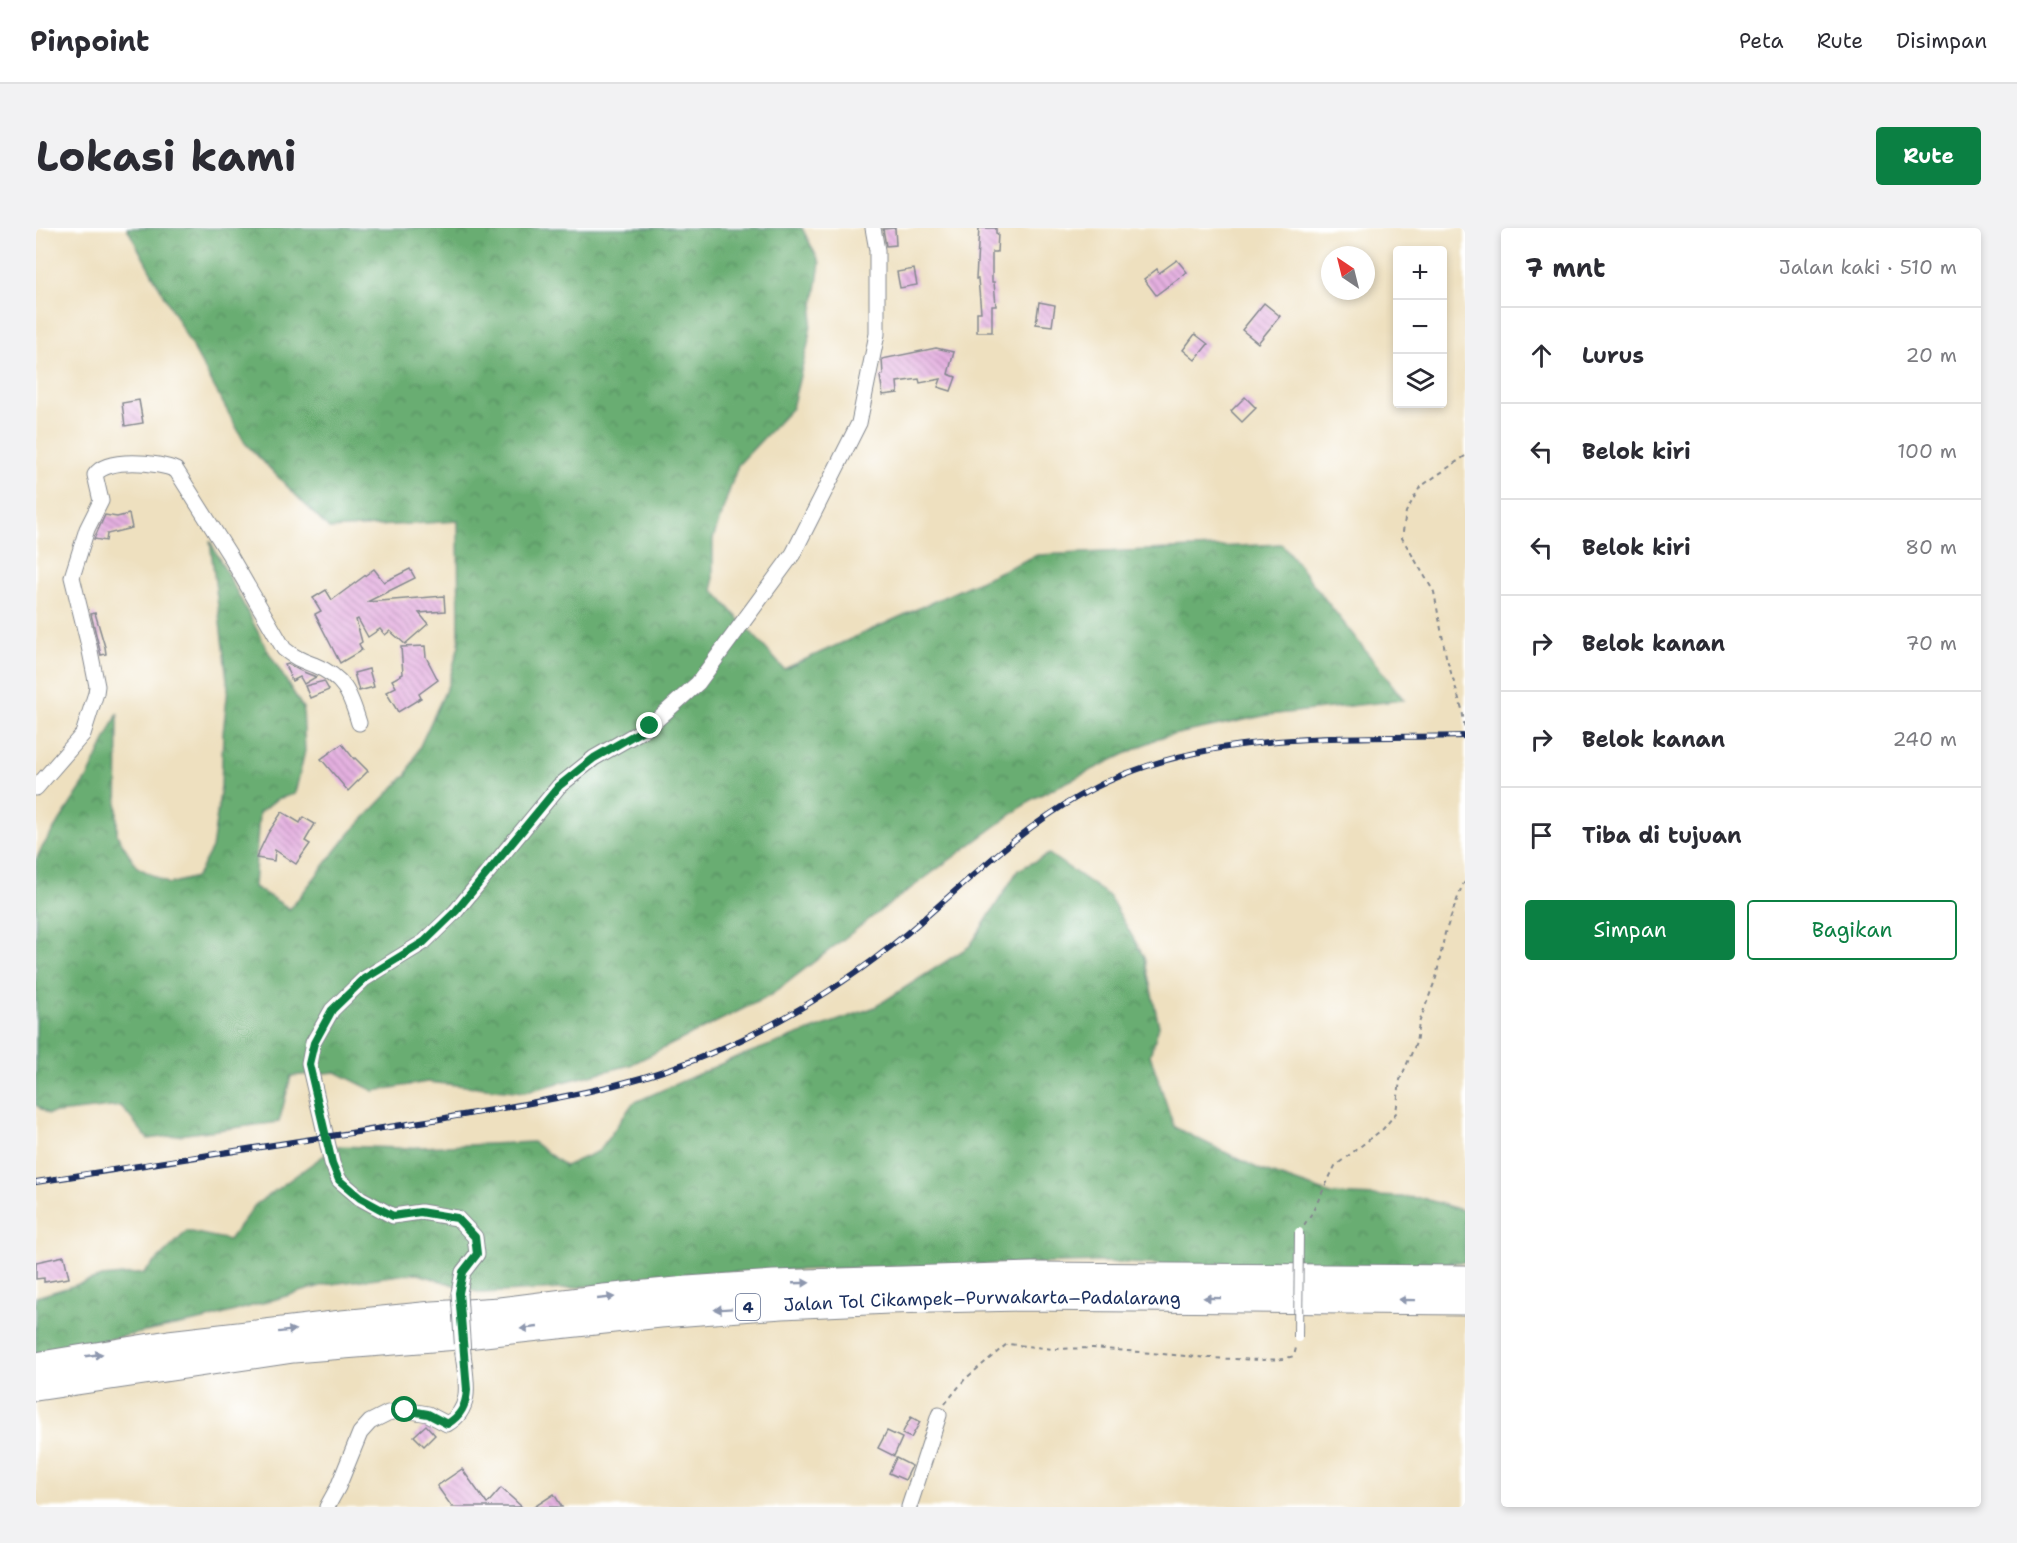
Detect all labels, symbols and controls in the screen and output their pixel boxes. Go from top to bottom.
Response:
text: Pinpoint [30,22,149,60]
text: Peta [1739,27,1784,55]
text: Rute [1817,27,1863,55]
text: Disimpan [1896,27,1987,55]
button: Rute [1876,127,1981,185]
text: Lokasi kami [36,128,297,184]
north arrow [1321,246,1375,300]
map controls [1393,246,1447,408]
button: + [1393,246,1447,300]
text: 7 mnt [1525,250,1605,285]
text: Jalan kaki · 510 m [1779,254,1957,280]
button: − [1393,300,1447,354]
icon: ahead [1525,339,1558,372]
text: Lurus [1582,341,1644,370]
text: 20 m [1906,342,1957,368]
button: layers [1393,354,1447,408]
icon: left [1525,435,1558,468]
text: Belok kiri [1582,437,1691,466]
text: 100 m [1897,438,1957,464]
icon: left [1525,531,1558,564]
text: Belok kiri [1582,533,1691,562]
text: 80 m [1905,534,1957,560]
icon: right [1525,627,1558,660]
text: Belok kanan [1582,629,1725,658]
text: 70 m [1905,630,1957,656]
route end [636,712,662,738]
icon: right [1525,723,1558,756]
text: Belok kanan [1582,725,1725,754]
text: 240 m [1892,726,1957,752]
icon: arrive [1525,819,1558,852]
text: Tiba di tujuan [1582,821,1742,850]
button: Simpan [1525,900,1735,960]
button: Bagikan [1747,900,1957,960]
one-way arrow [791,1279,810,1288]
street label: Jalan Tol Cikampek–Purwakarta–Padalarang [783,1285,1181,1317]
one-way arrow [597,1293,616,1302]
one-way arrow [1202,1293,1221,1303]
road number: 4 [736,1294,760,1320]
one-way arrow [1397,1295,1416,1305]
one-way arrow [713,1305,732,1314]
one-way arrow [519,1323,538,1333]
one-way arrow [278,1326,297,1335]
one-way arrow [84,1351,103,1360]
route start [391,1396,417,1422]

